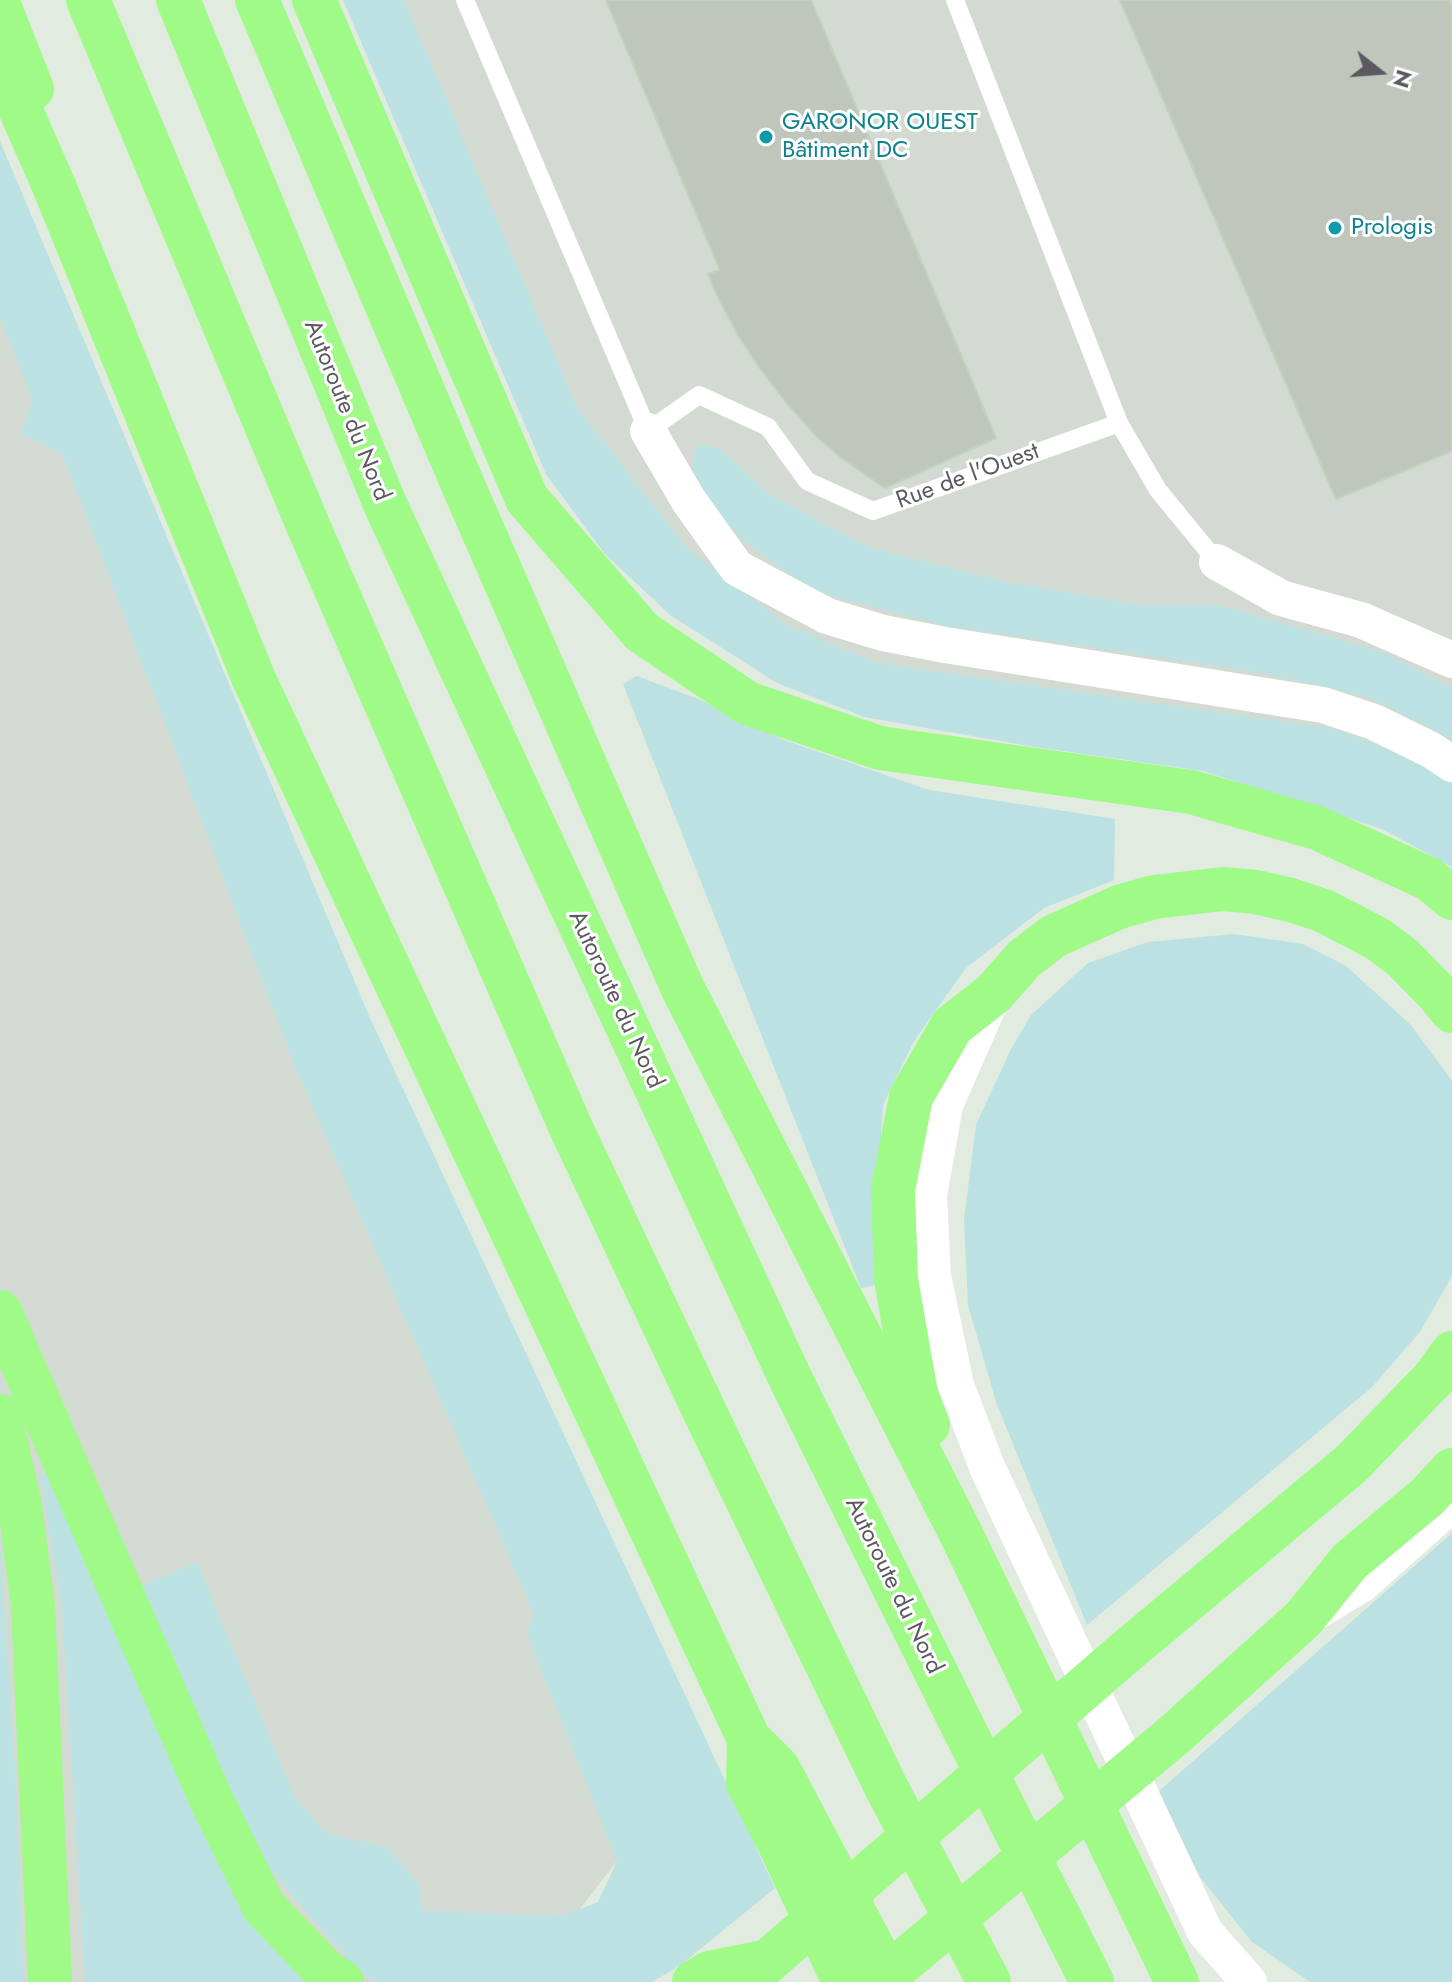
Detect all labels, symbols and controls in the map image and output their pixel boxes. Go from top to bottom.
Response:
north arrow [1340,32,1420,112]
text: N [1385,66,1421,92]
place label: GARONOR OUEST Bâtiment DC [782,109,978,165]
marker: GARONOR OUEST Bâtiment DC [757,128,775,146]
place label: Prologis [1351,214,1433,242]
marker: Prologis [1326,219,1344,237]
street label: Autoroute du Nord [297,316,395,506]
street label: Rue de l'Ouest [893,438,1043,516]
street label: Autoroute du Nord [561,907,669,1093]
street label: Autoroute du Nord [838,1493,948,1679]

